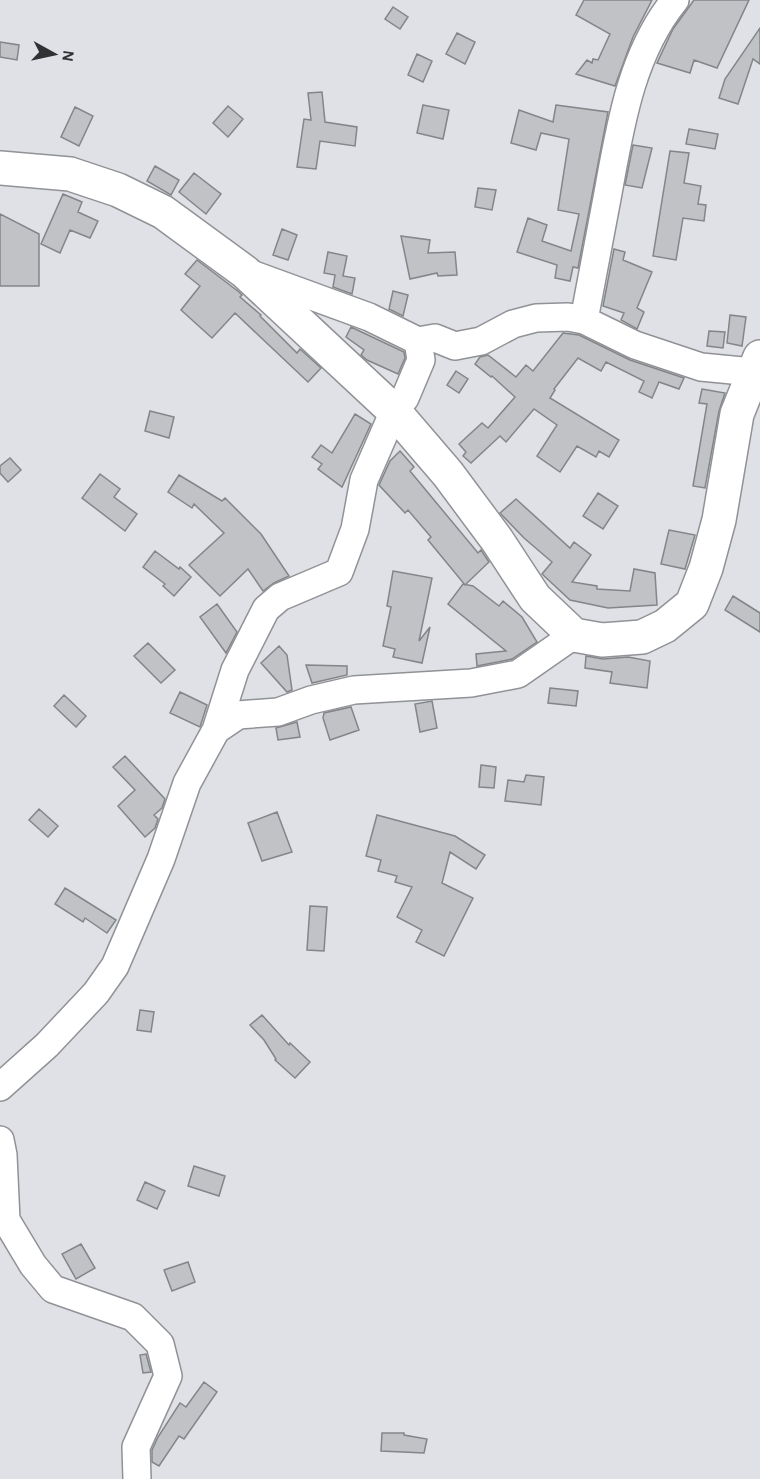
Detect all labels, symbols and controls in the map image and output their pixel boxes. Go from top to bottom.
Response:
north arrow [24,24,84,84]
text: N [59,49,77,63]

